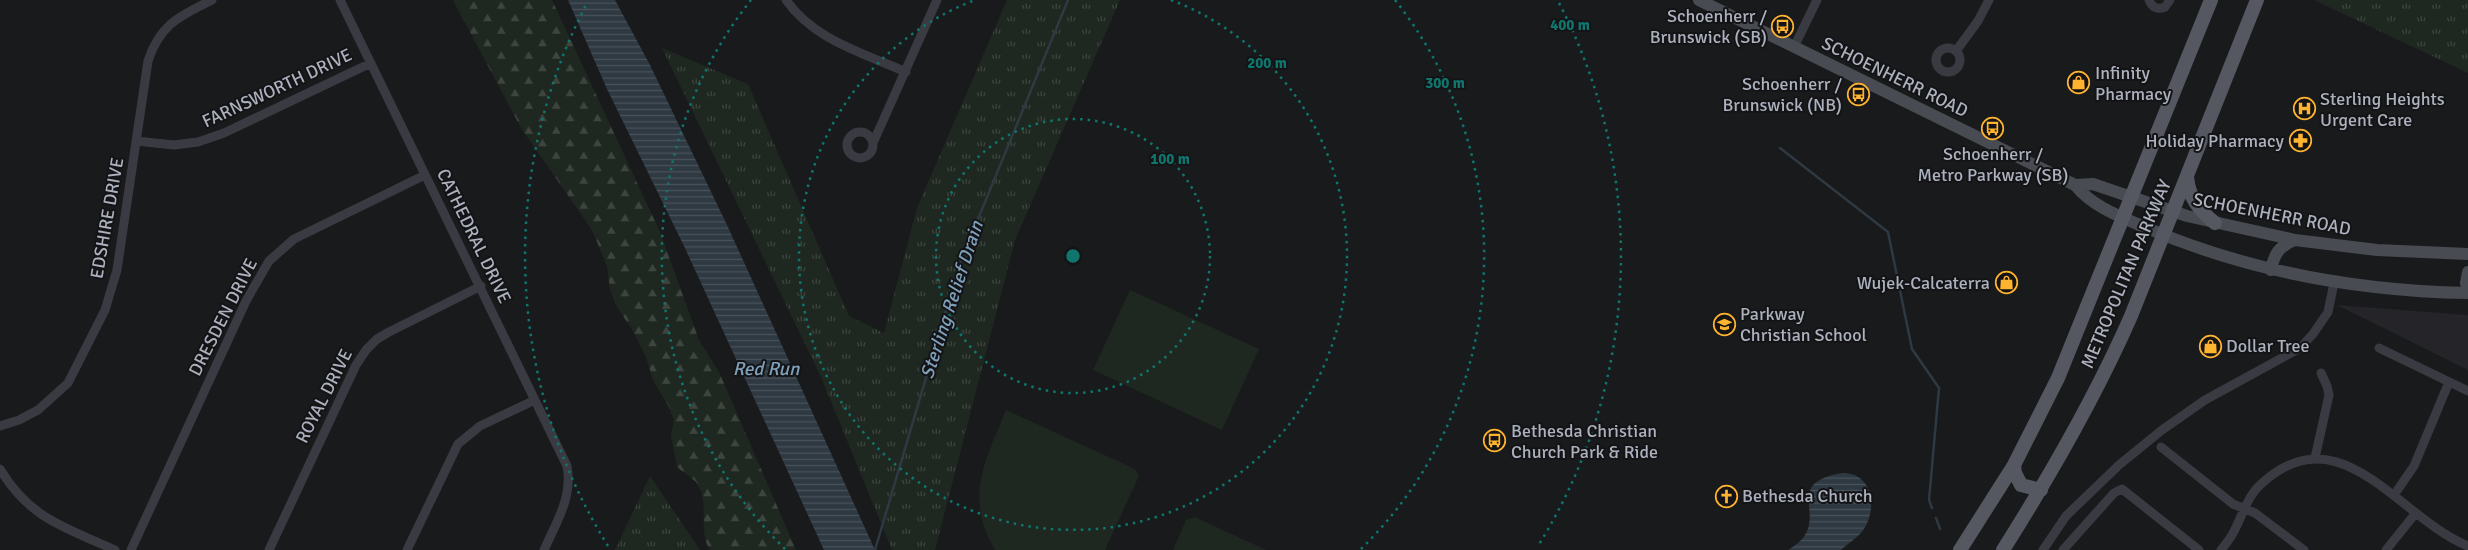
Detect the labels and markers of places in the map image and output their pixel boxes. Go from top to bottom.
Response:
place label: Schoenherr / Brunswick (SB) [1650,5,1767,48]
bus stop icon: Schoenherr / Brunswick (SB) [1771,14,1795,38]
place label: Infinity Pharmacy [2095,62,2172,105]
shop icon: Infinity Pharmacy [2067,71,2091,95]
place label: Schoenherr / Brunswick (NB) [1723,73,1842,116]
bus stop icon: Schoenherr / Brunswick (NB) [1846,82,1870,106]
place label: Sterling Heights Urgent Care [2320,88,2445,131]
hospital icon: Sterling Heights Urgent Care [2292,97,2316,121]
bus stop icon: Schoenherr / Metro Parkway (SB) [1981,117,2005,141]
pharmacy icon: Holiday Pharmacy [2288,129,2312,153]
place label: Holiday Pharmacy [2146,130,2285,152]
place label: Schoenherr / Metro Parkway (SB) [1918,143,2068,186]
centre of rings [1064,247,1082,265]
shop icon: Wujek-Calcaterra [1994,271,2018,295]
place label: Wujek-Calcaterra [1857,272,1990,294]
place label: Parkway Christian School [1740,303,1867,346]
school or university icon: Parkway Christian School [1712,312,1736,336]
shop icon: Dollar Tree [2198,334,2222,358]
place label: Dollar Tree [2226,335,2309,357]
place label: Bethesda Christian Church Park & Ride [1511,420,1658,463]
bus stop icon: Bethesda Christian Church Park & Ride [1483,429,1507,453]
church icon: Bethesda Church [1714,484,1738,508]
place label: Bethesda Church [1742,485,1873,507]

